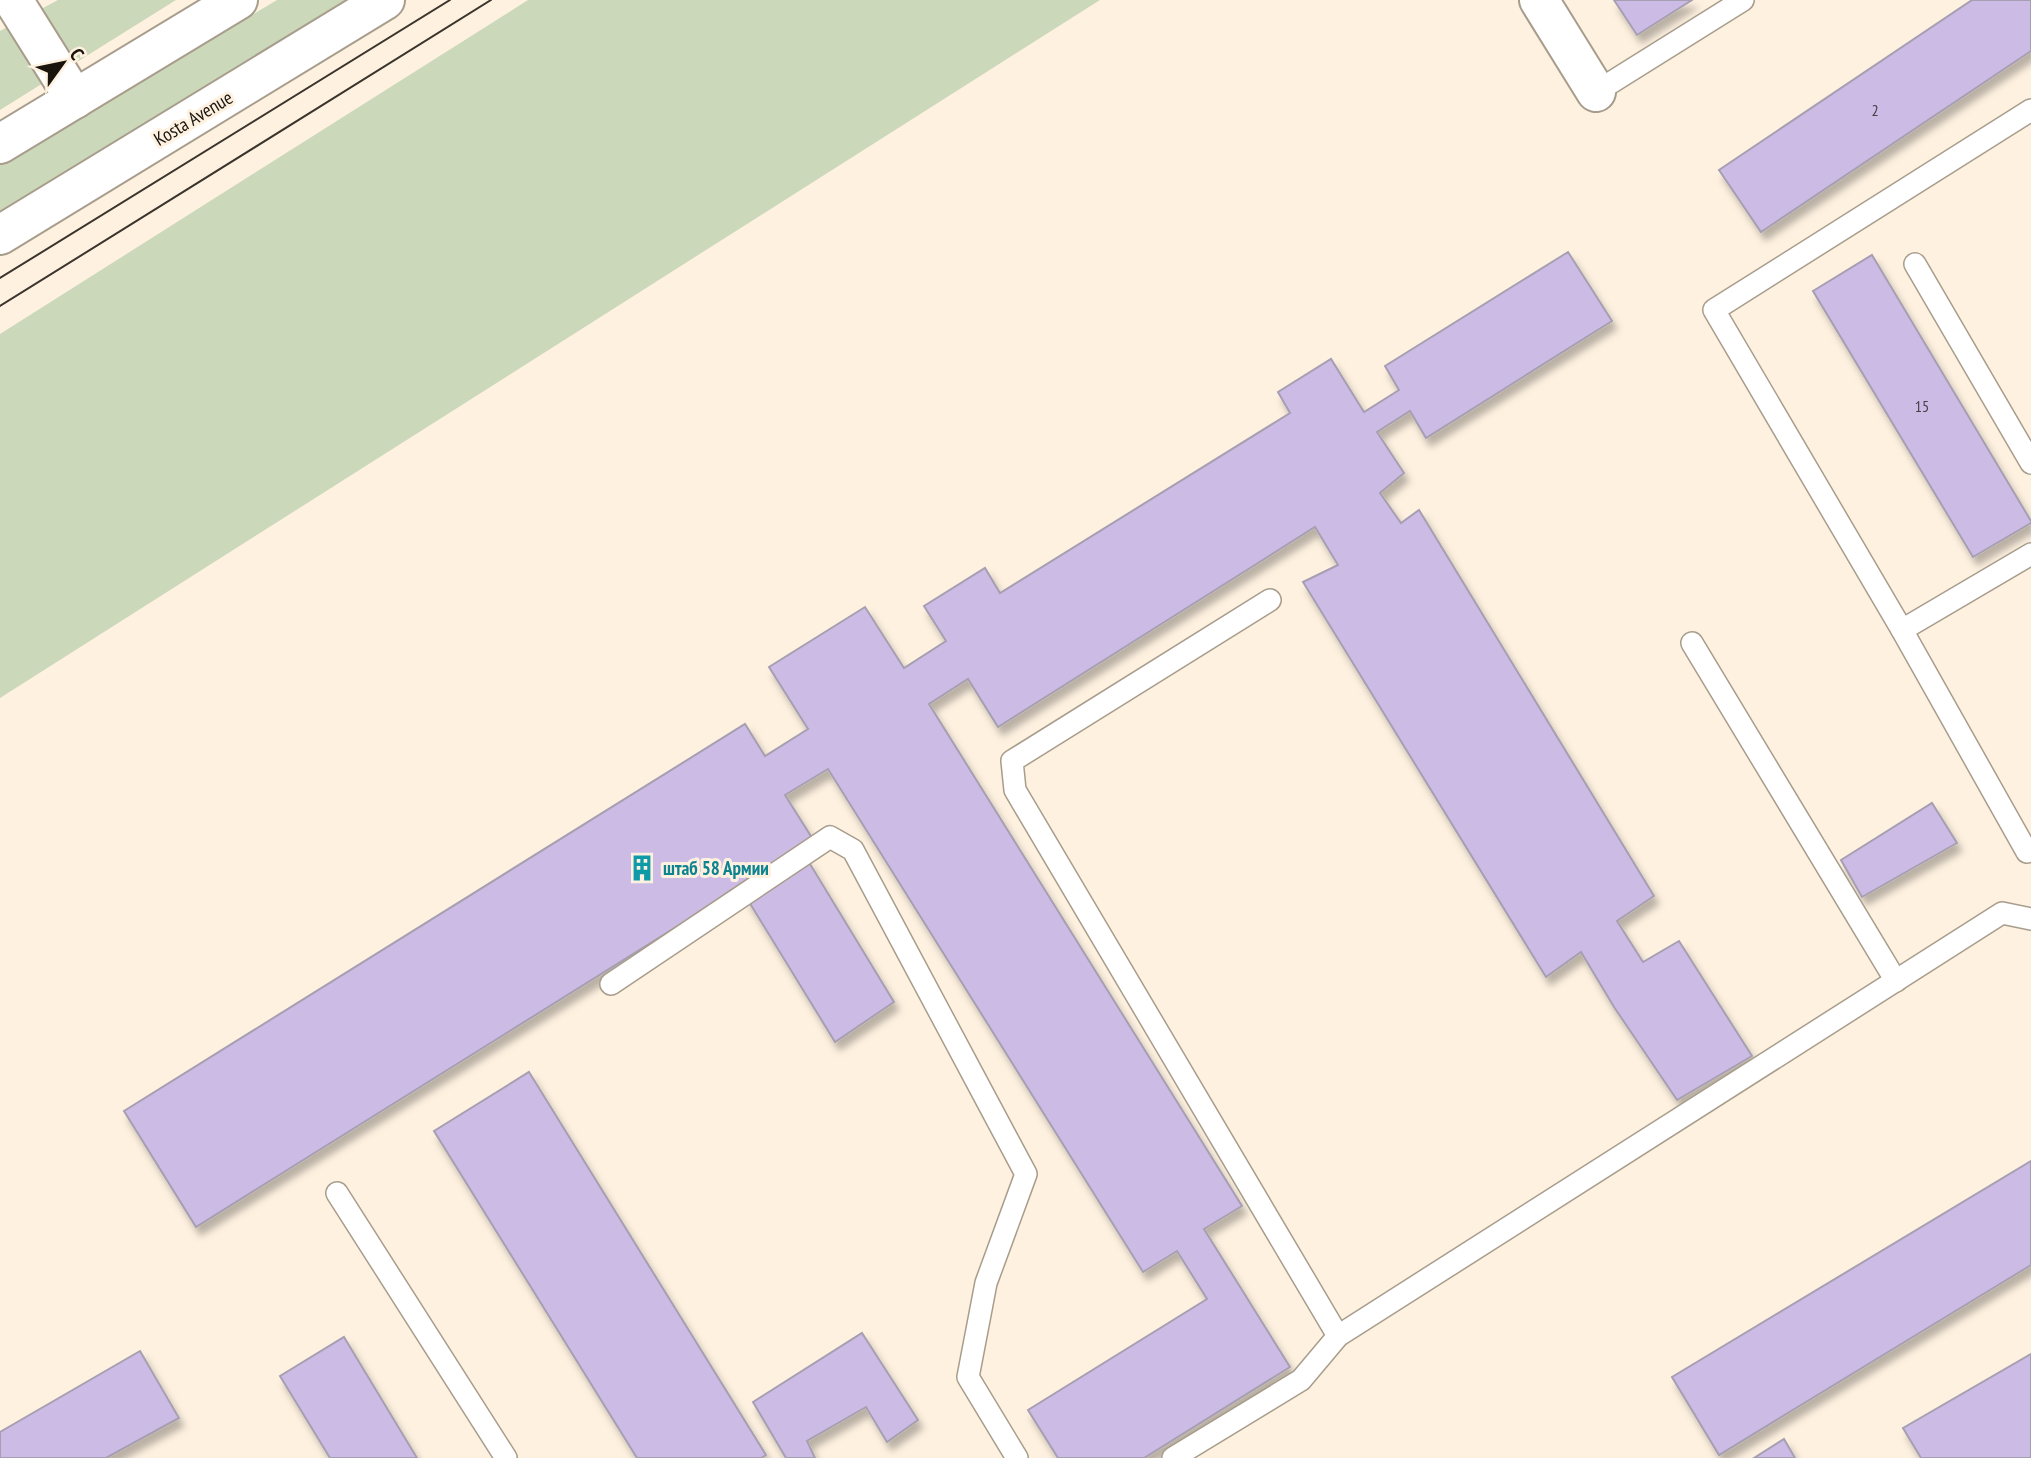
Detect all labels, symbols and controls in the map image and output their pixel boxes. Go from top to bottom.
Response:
north arrow [28,28,98,98]
text: С [65,44,90,64]
street label: Kosta Avenue [149,85,237,151]
house number: 2 [1871,100,1879,120]
house number: 15 [1915,396,1929,416]
building icon: штаб 58 Армии [627,853,657,883]
place label: штаб 58 Армии [663,856,769,880]

